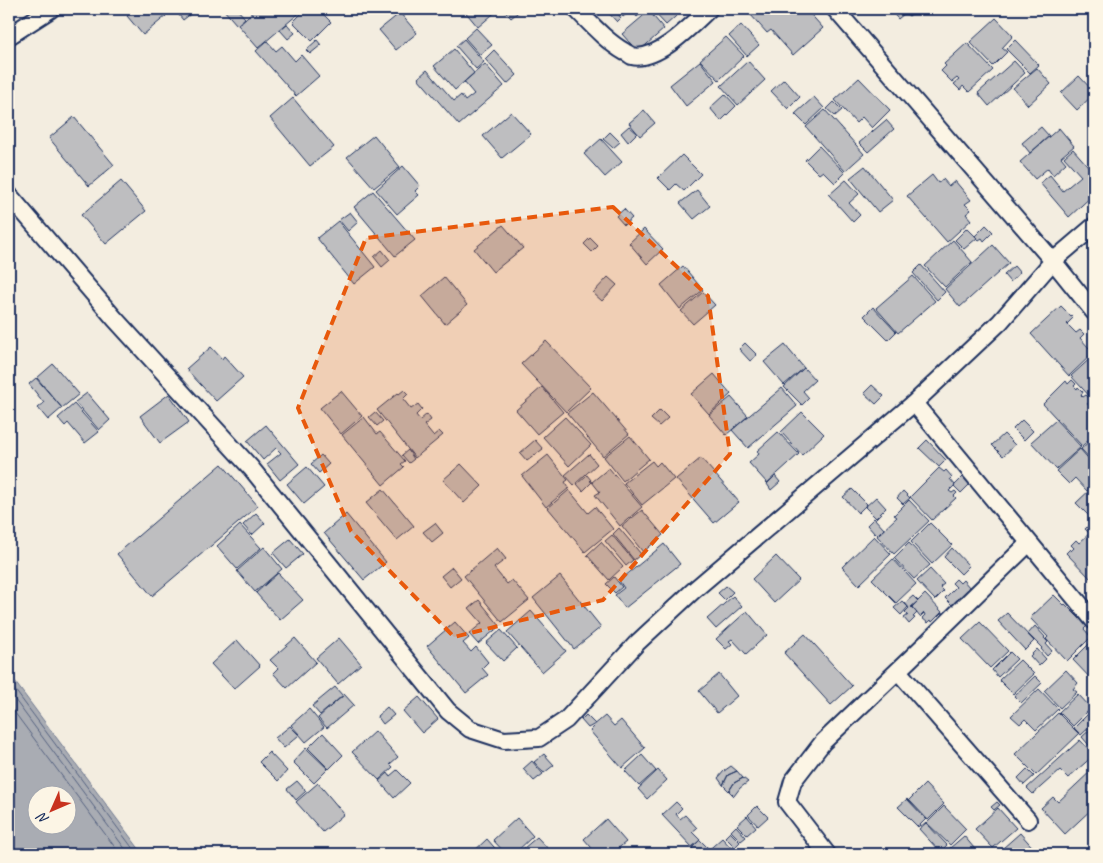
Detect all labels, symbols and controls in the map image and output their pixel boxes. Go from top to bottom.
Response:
north arrow [28,786,78,836]
text: N [32,808,52,828]

